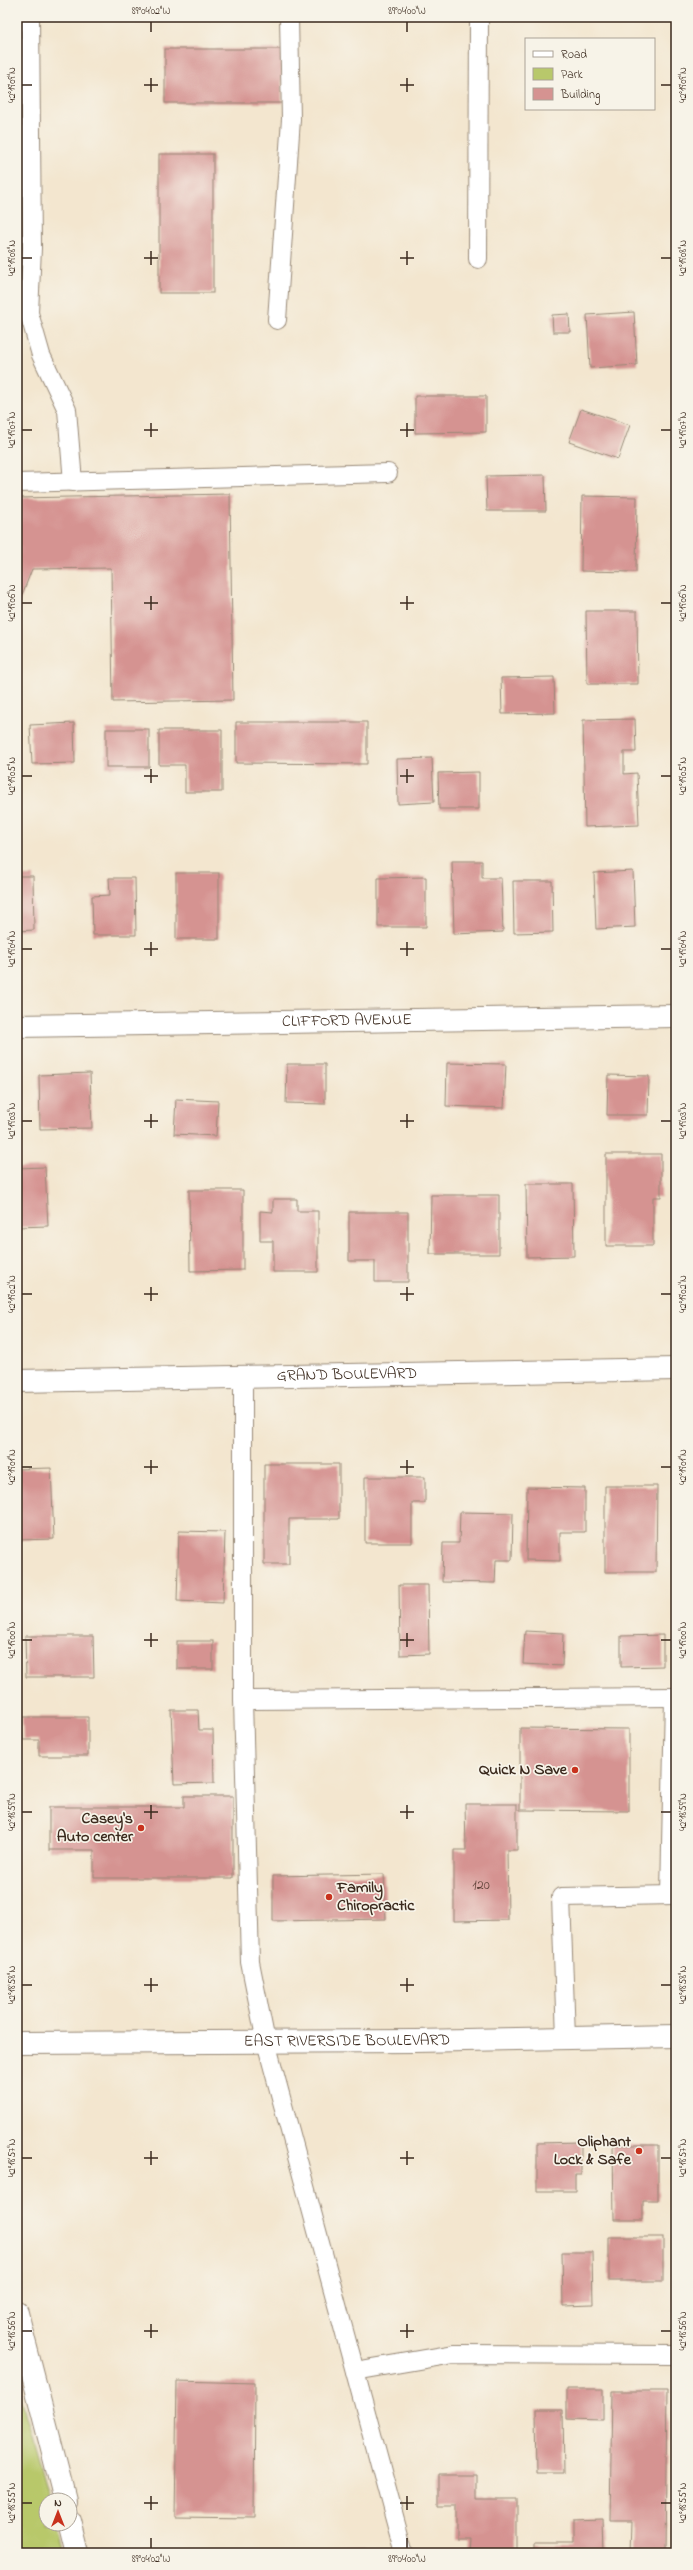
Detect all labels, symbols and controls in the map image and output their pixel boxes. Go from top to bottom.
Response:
text: 89°04'02"W [132,4,170,19]
text: 89°04'00"W [388,4,426,19]
legend [525,38,655,110]
text: Road [561,46,587,64]
text: Park [561,66,583,84]
text: 42°19'09"N [5,67,20,103]
text: 42°19'09"N [676,67,691,103]
text: Building [560,86,600,105]
text: 42°19'08"N [5,240,20,276]
text: 42°19'08"N [676,240,691,276]
text: 42°19'07"N [5,411,20,448]
text: 42°19'07"N [676,411,691,448]
text: 42°19'06"N [5,584,20,621]
text: 42°19'06"N [676,584,691,621]
text: 42°19'05"N [5,757,20,795]
text: 42°19'05"N [676,757,691,795]
text: 42°19'04"N [5,930,20,967]
text: 42°19'04"N [676,930,691,967]
street label: CLIFFORD AVENUE [282,1008,412,1034]
text: 42°19'03"N [5,1102,20,1139]
text: 42°19'03"N [676,1102,691,1139]
text: 42°19'02"N [5,1275,20,1313]
text: 42°19'02"N [676,1275,691,1313]
street label: GRAND BOULEVARD [277,1362,417,1388]
text: 42°19'01"N [5,1449,20,1485]
text: 42°19'01"N [676,1449,691,1485]
text: 42°19'00"N [5,1621,20,1658]
text: 42°19'00"N [676,1621,691,1658]
place label: Quick N Save [479,1758,568,1782]
marker: Quick N Save [570,1765,580,1775]
text: 42°18'59"N [5,1793,20,1831]
text: 42°18'59"N [676,1793,691,1831]
place label: Casey's Auto center [57,1807,134,1849]
marker: Casey's Auto center [136,1823,146,1833]
house number: 120 [472,1875,490,1896]
place label: Family Chiropractic [336,1876,415,1918]
marker: Family Chiropractic [324,1892,334,1902]
text: 42°18'58"N [5,1966,20,2004]
text: 42°18'58"N [676,1966,691,2004]
street label: EAST RIVERSIDE BOULEVARD [244,2028,450,2054]
place label: Oliphant Lock & Safe [554,2130,632,2172]
text: 42°18'57"N [5,2138,20,2177]
text: 42°18'57"N [676,2138,691,2177]
marker: Oliphant Lock & Safe [634,2146,644,2156]
text: 42°18'56"N [5,2311,20,2350]
text: 42°18'56"N [676,2311,691,2350]
text: 42°18'55"N [5,2483,20,2523]
text: 42°18'55"N [676,2483,691,2523]
north arrow [38,2492,78,2532]
text: N [54,2495,62,2511]
text: 89°04'02"W [132,2552,170,2567]
text: 89°04'00"W [388,2552,426,2567]

